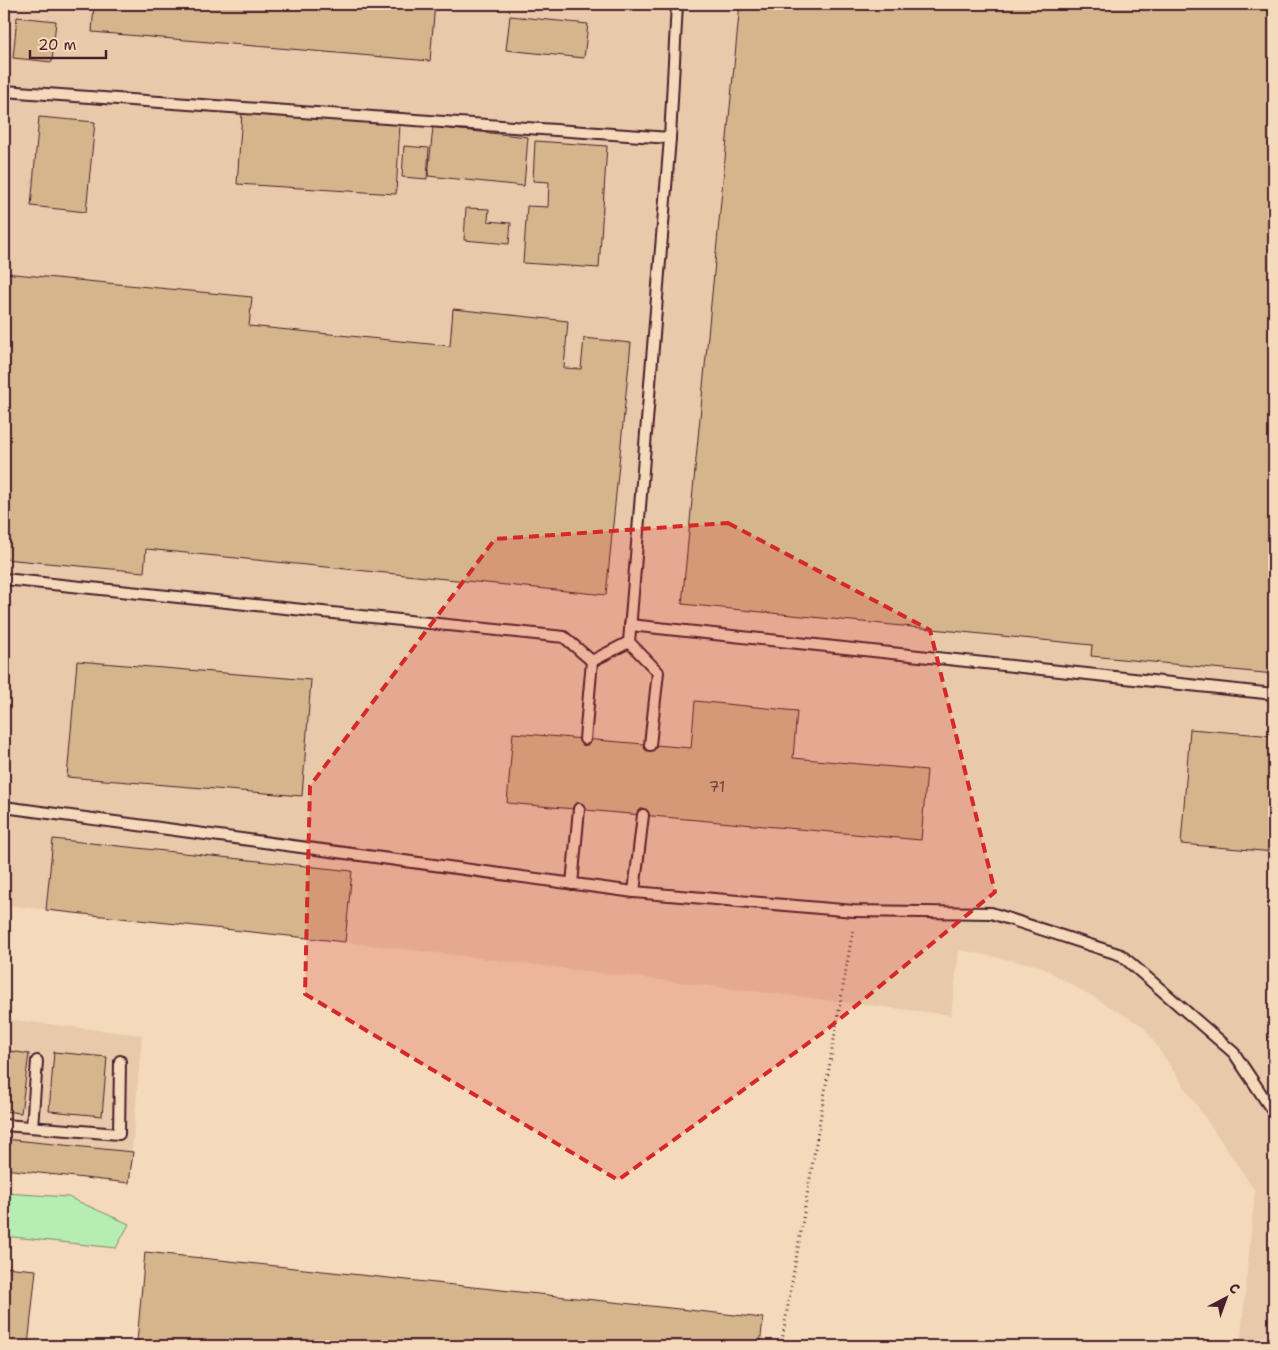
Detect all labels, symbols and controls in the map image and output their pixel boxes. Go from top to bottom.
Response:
scale bar [30,28,106,60]
text: 20 m [38,35,77,55]
house number: 71 [708,776,726,797]
north arrow [1200,1272,1250,1322]
text: С [1225,1279,1244,1298]

